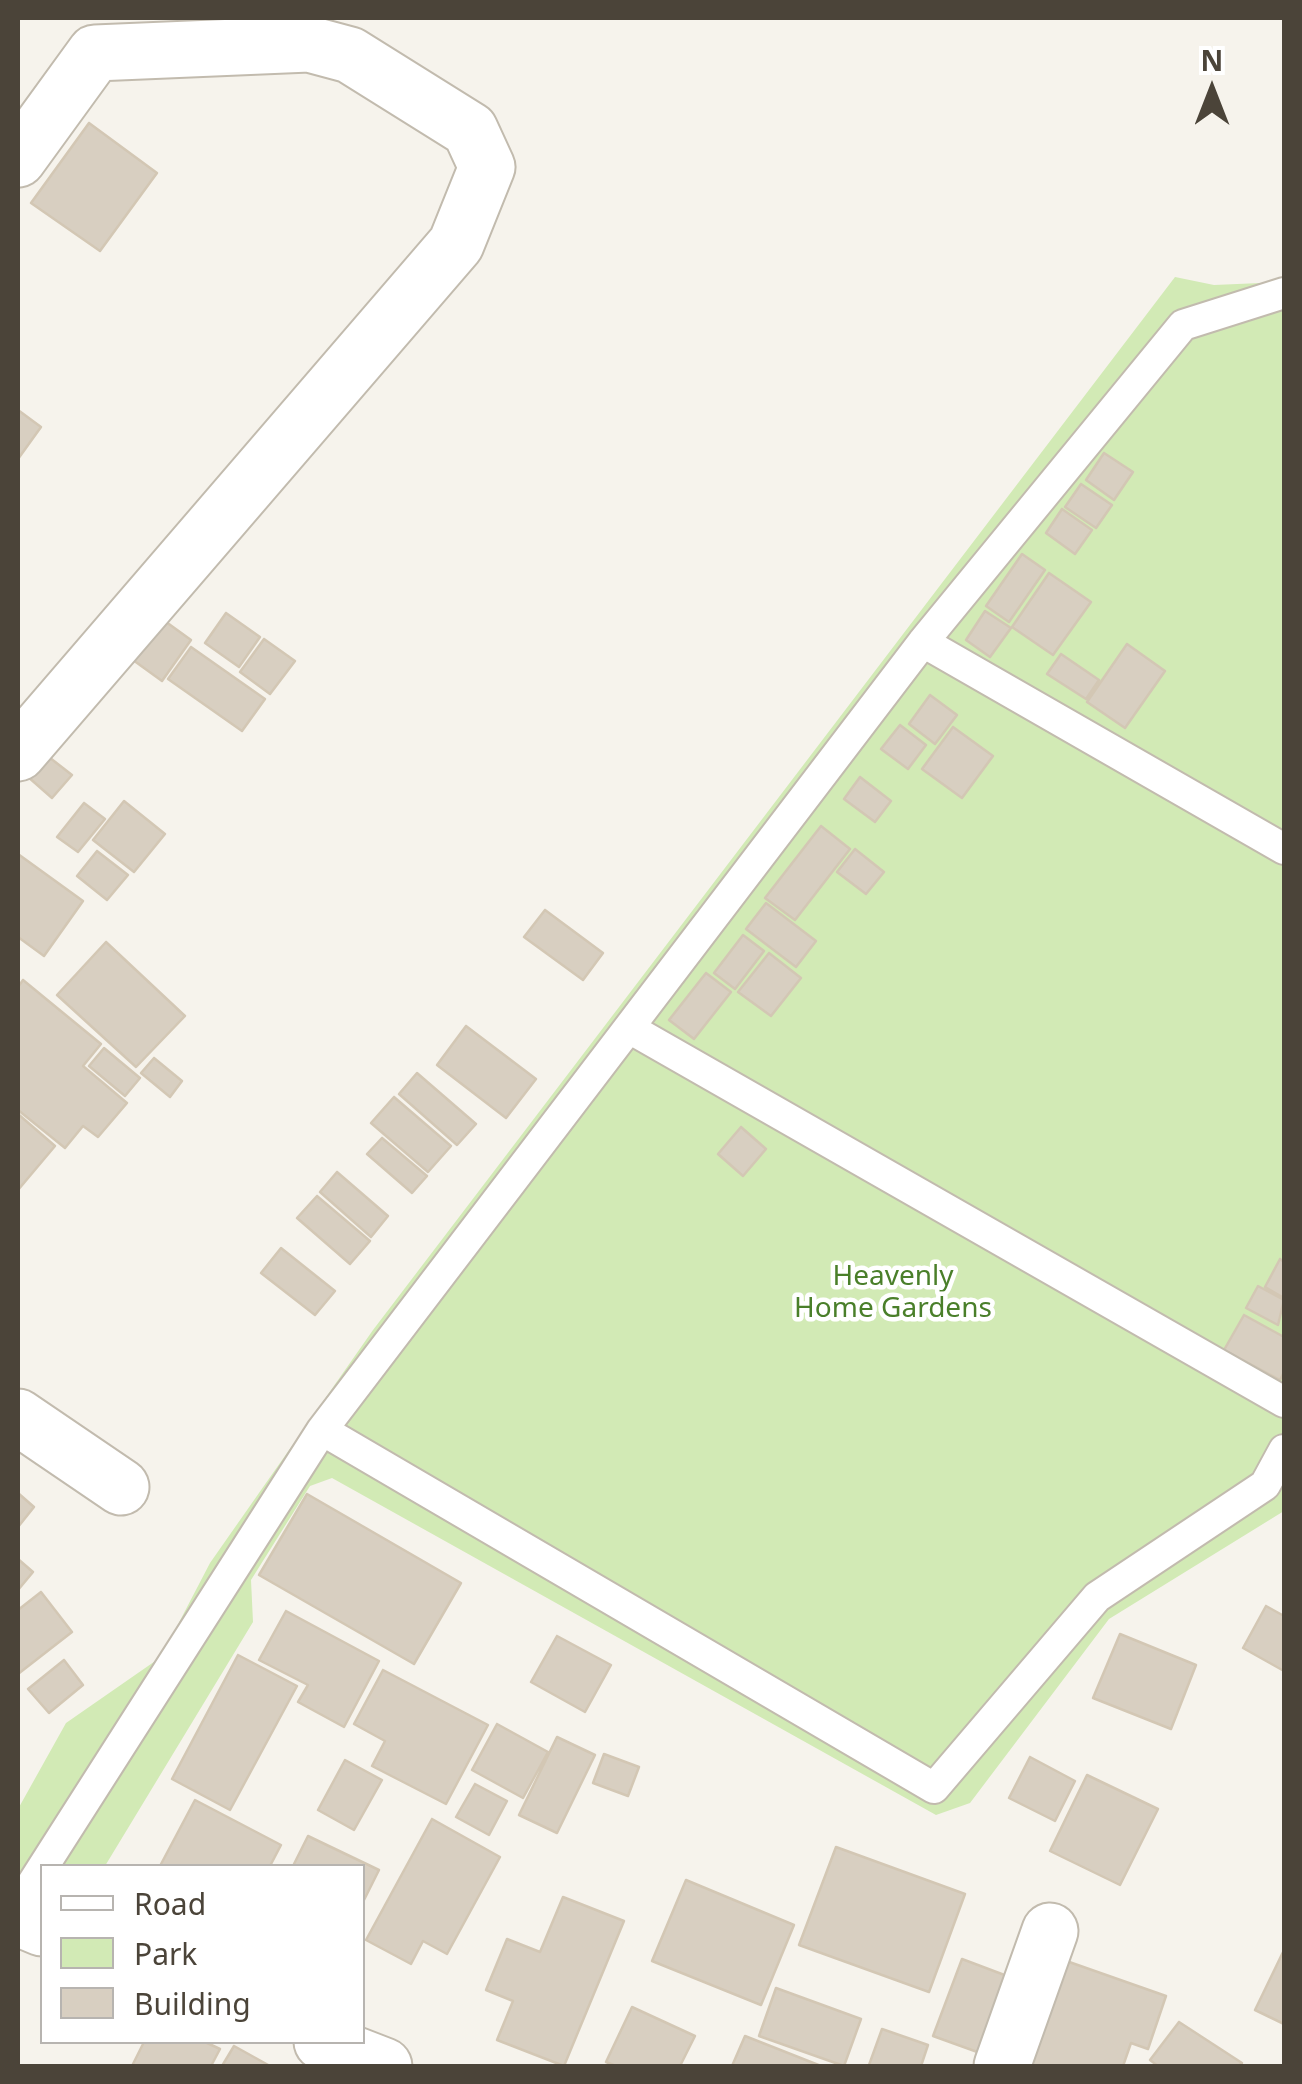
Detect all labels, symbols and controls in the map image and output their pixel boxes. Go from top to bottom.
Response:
north arrow [1162,40,1262,140]
text: N [1201,41,1223,79]
park label: Heavenly Home Gardens [794,1260,992,1326]
legend [40,1864,365,2044]
text: Road [134,1883,206,1924]
text: Park [134,1933,197,1974]
text: Building [134,1983,251,2024]

